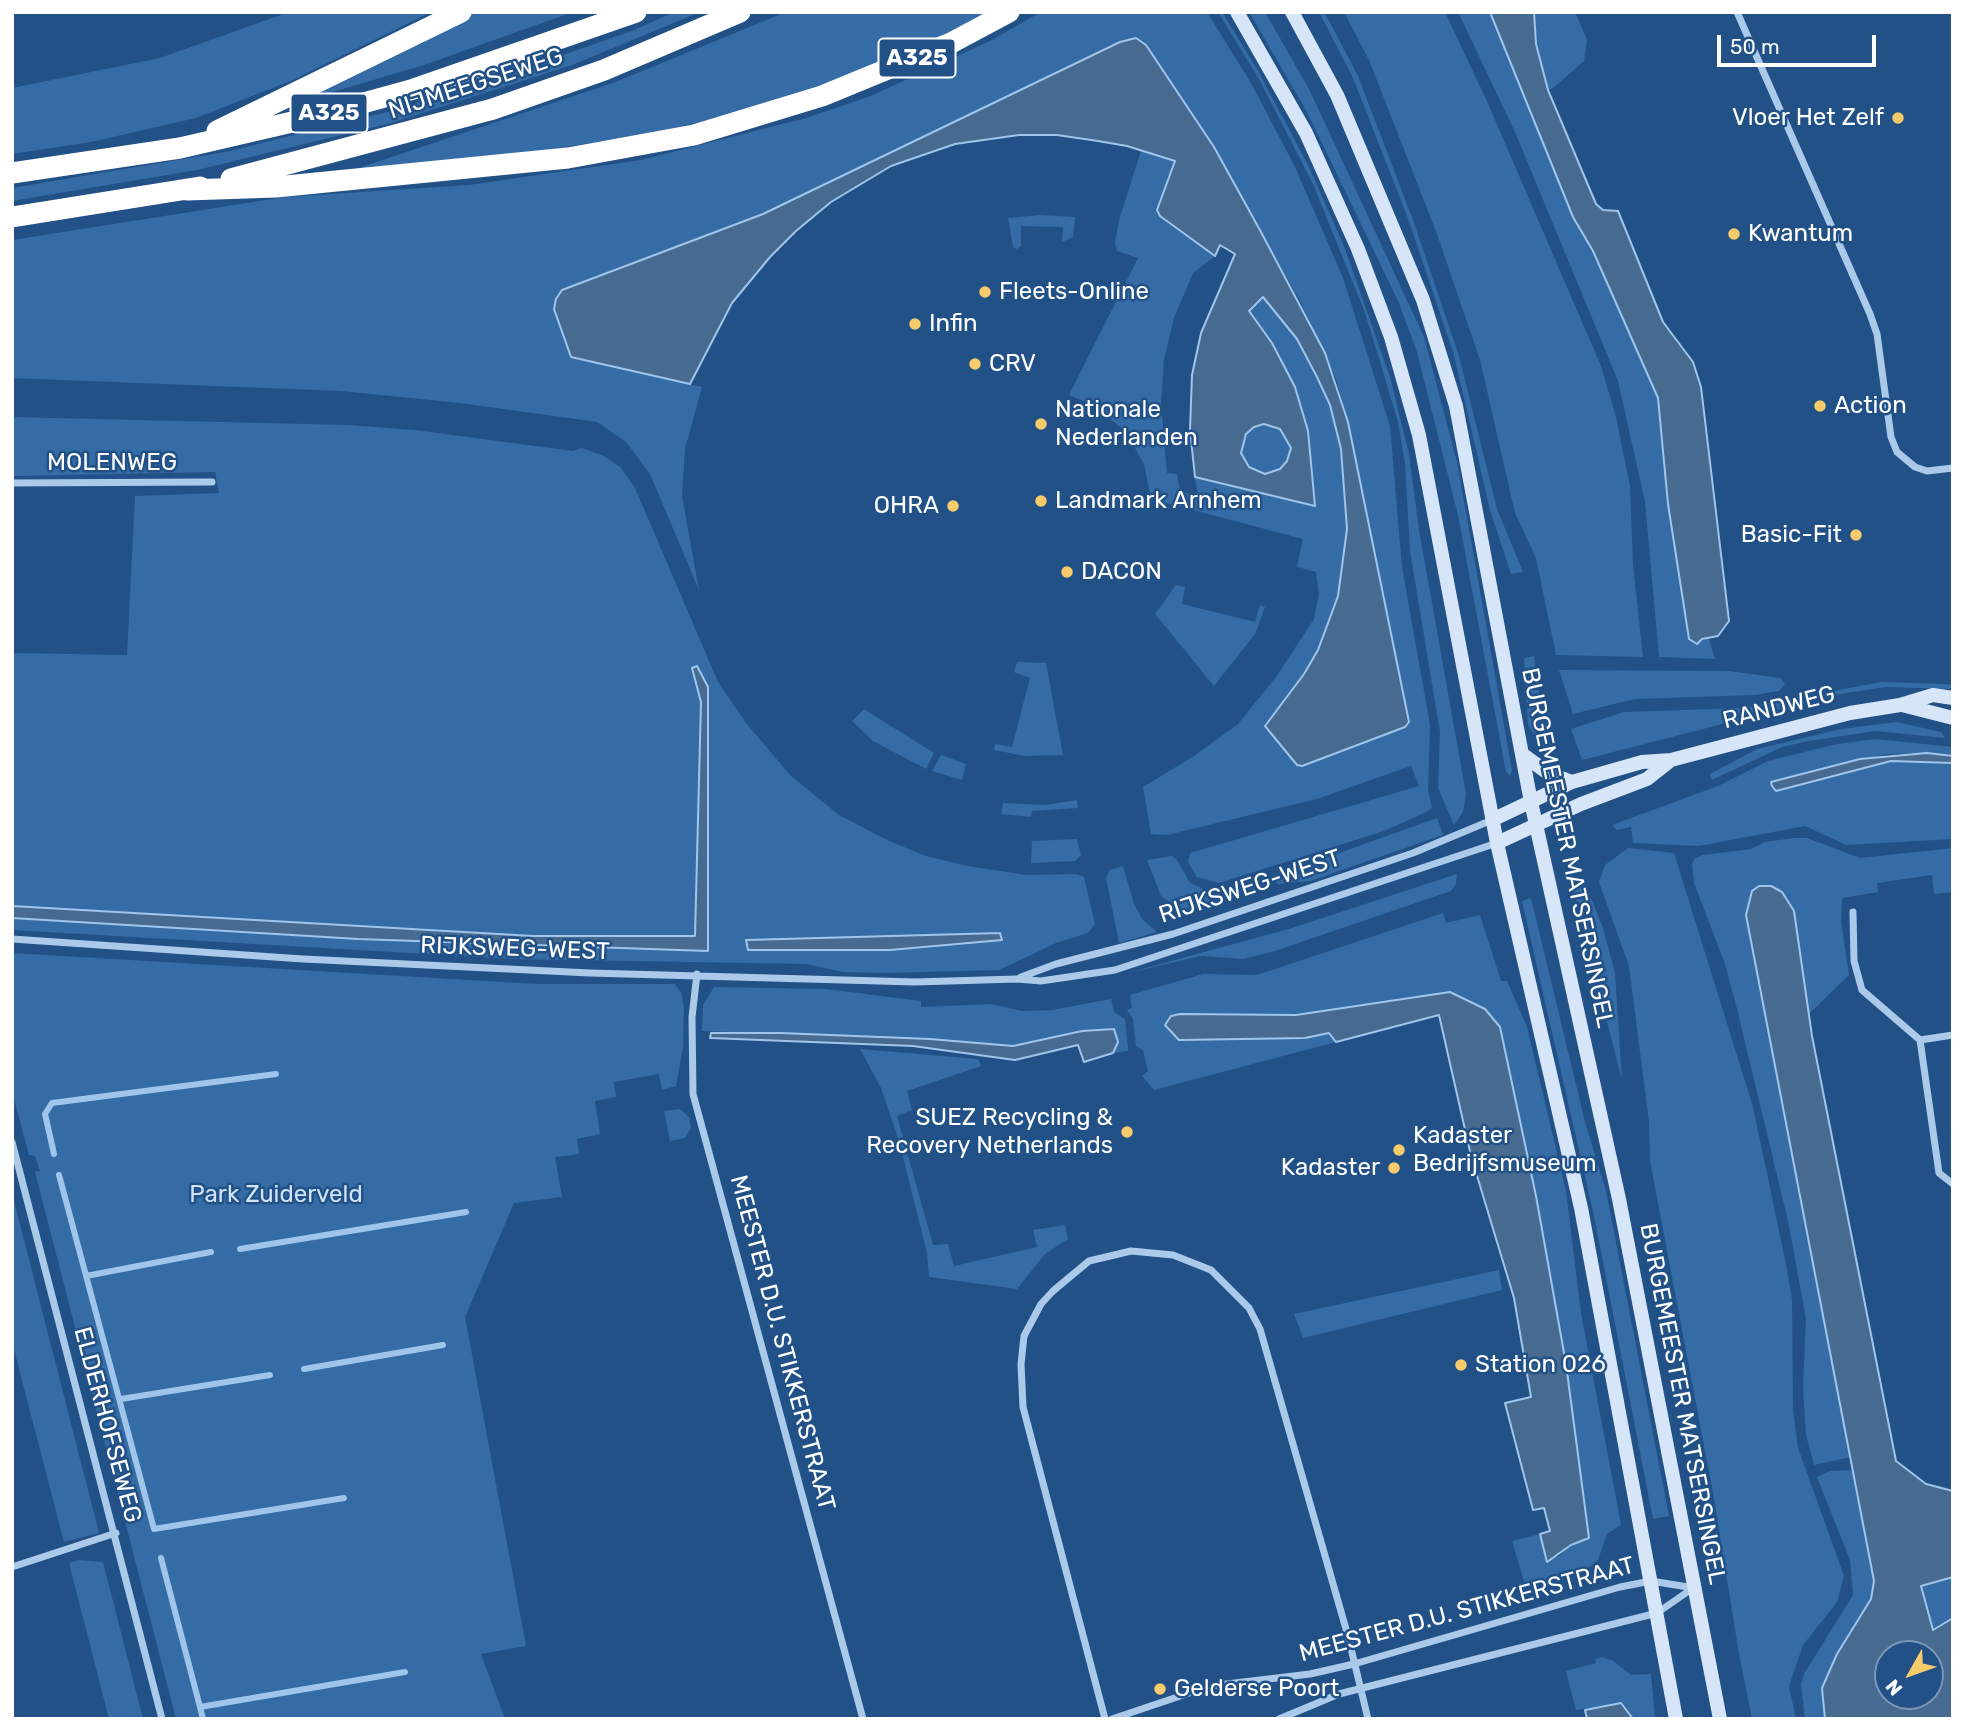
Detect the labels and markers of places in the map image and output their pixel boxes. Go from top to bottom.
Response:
place label: Vloer Het Zelf [1732,104,1884,132]
marker: Vloer Het Zelf [1890,110,1906,126]
place label: Kwantum [1748,220,1853,248]
marker: Kwantum [1726,226,1742,242]
place label: Fleets-Online [999,278,1149,306]
marker: Fleets-Online [977,284,993,300]
place label: Infin [929,310,978,338]
marker: Infin [907,316,923,332]
place label: CRV [989,350,1036,378]
marker: CRV [967,356,983,372]
place label: Action [1834,392,1907,420]
place label: Nationale Nederlanden [1055,396,1198,452]
marker: Action [1812,398,1828,414]
marker: Nationale Nederlanden [1033,416,1049,432]
place label: Landmark Arnhem [1055,487,1262,515]
place label: OHRA [874,492,939,520]
marker: Landmark Arnhem [1033,493,1049,509]
marker: OHRA [945,498,961,514]
place label: Basic-Fit [1741,521,1842,549]
marker: Basic-Fit [1848,527,1864,543]
place label: DACON [1081,558,1162,586]
marker: DACON [1059,564,1075,580]
place label: SUEZ Recycling & Recovery Netherlands [866,1104,1113,1160]
place label: Kadaster Bedrijfsmuseum [1413,1122,1597,1178]
marker: SUEZ Recycling & Recovery Netherlands [1119,1124,1135,1140]
marker: Kadaster Bedrijfsmuseum [1391,1142,1407,1158]
place label: Kadaster [1281,1154,1380,1182]
marker: Kadaster [1386,1160,1402,1176]
place label: Station 026 [1475,1351,1606,1379]
marker: Station 026 [1453,1357,1469,1373]
place label: Gelderse Poort [1174,1675,1339,1703]
marker: Gelderse Poort [1152,1681,1168,1697]

